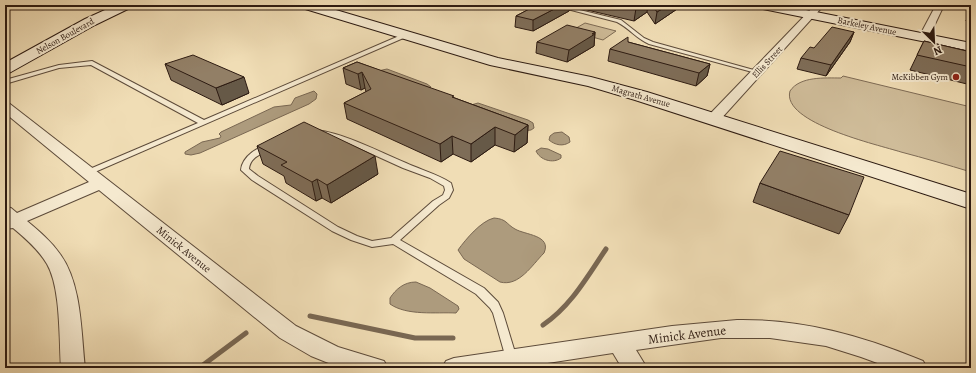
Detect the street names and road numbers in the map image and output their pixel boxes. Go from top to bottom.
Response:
street label: Barkeley Avenue [836,14,898,38]
street label: Nelson Boulevard [34,15,96,57]
street label: Ellis Street [749,43,785,81]
street label: Magrath Avenue [610,82,672,110]
street label: Minick Avenue [153,223,214,276]
street label: Minick Avenue [647,321,727,348]

